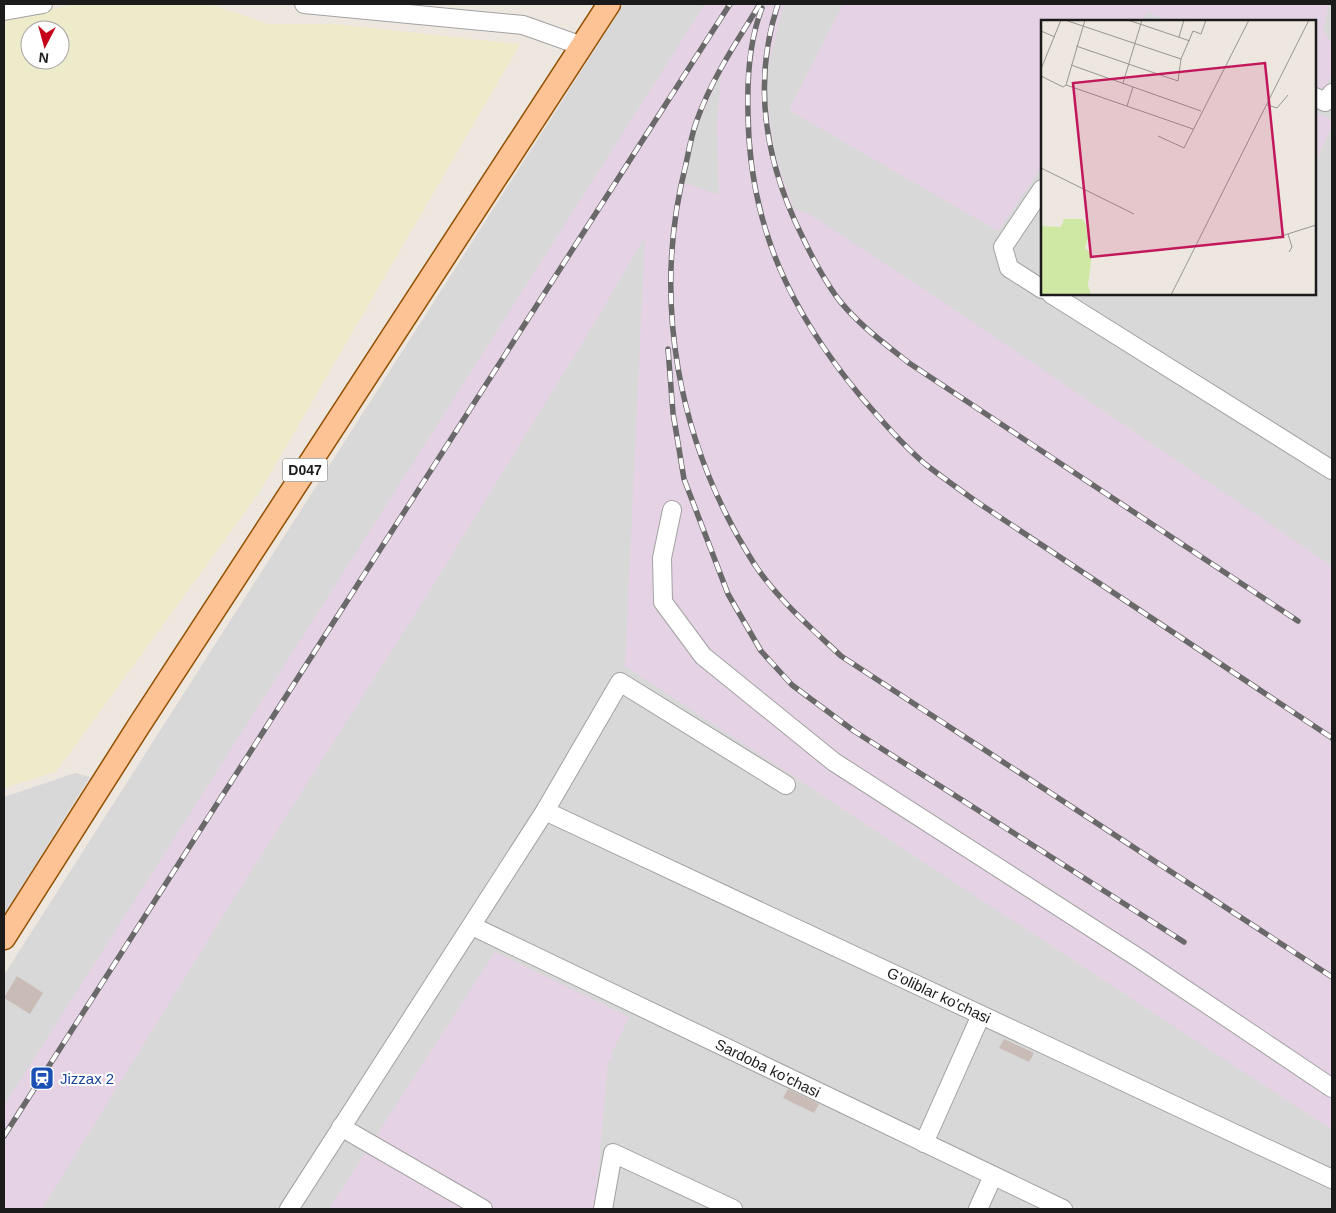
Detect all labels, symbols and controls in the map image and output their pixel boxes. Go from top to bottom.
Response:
north arrow [20,20,70,70]
inset map [1041,20,1316,295]
text: N [38,49,50,66]
road number: D047 [282,458,328,482]
street label: G'oliblar ko'chasi [884,964,994,1026]
street label: Sardoba ko'chasi [713,1035,823,1101]
station icon: Jizzax 2 [29,1065,55,1091]
place label: Jizzax 2 [60,1070,114,1087]

